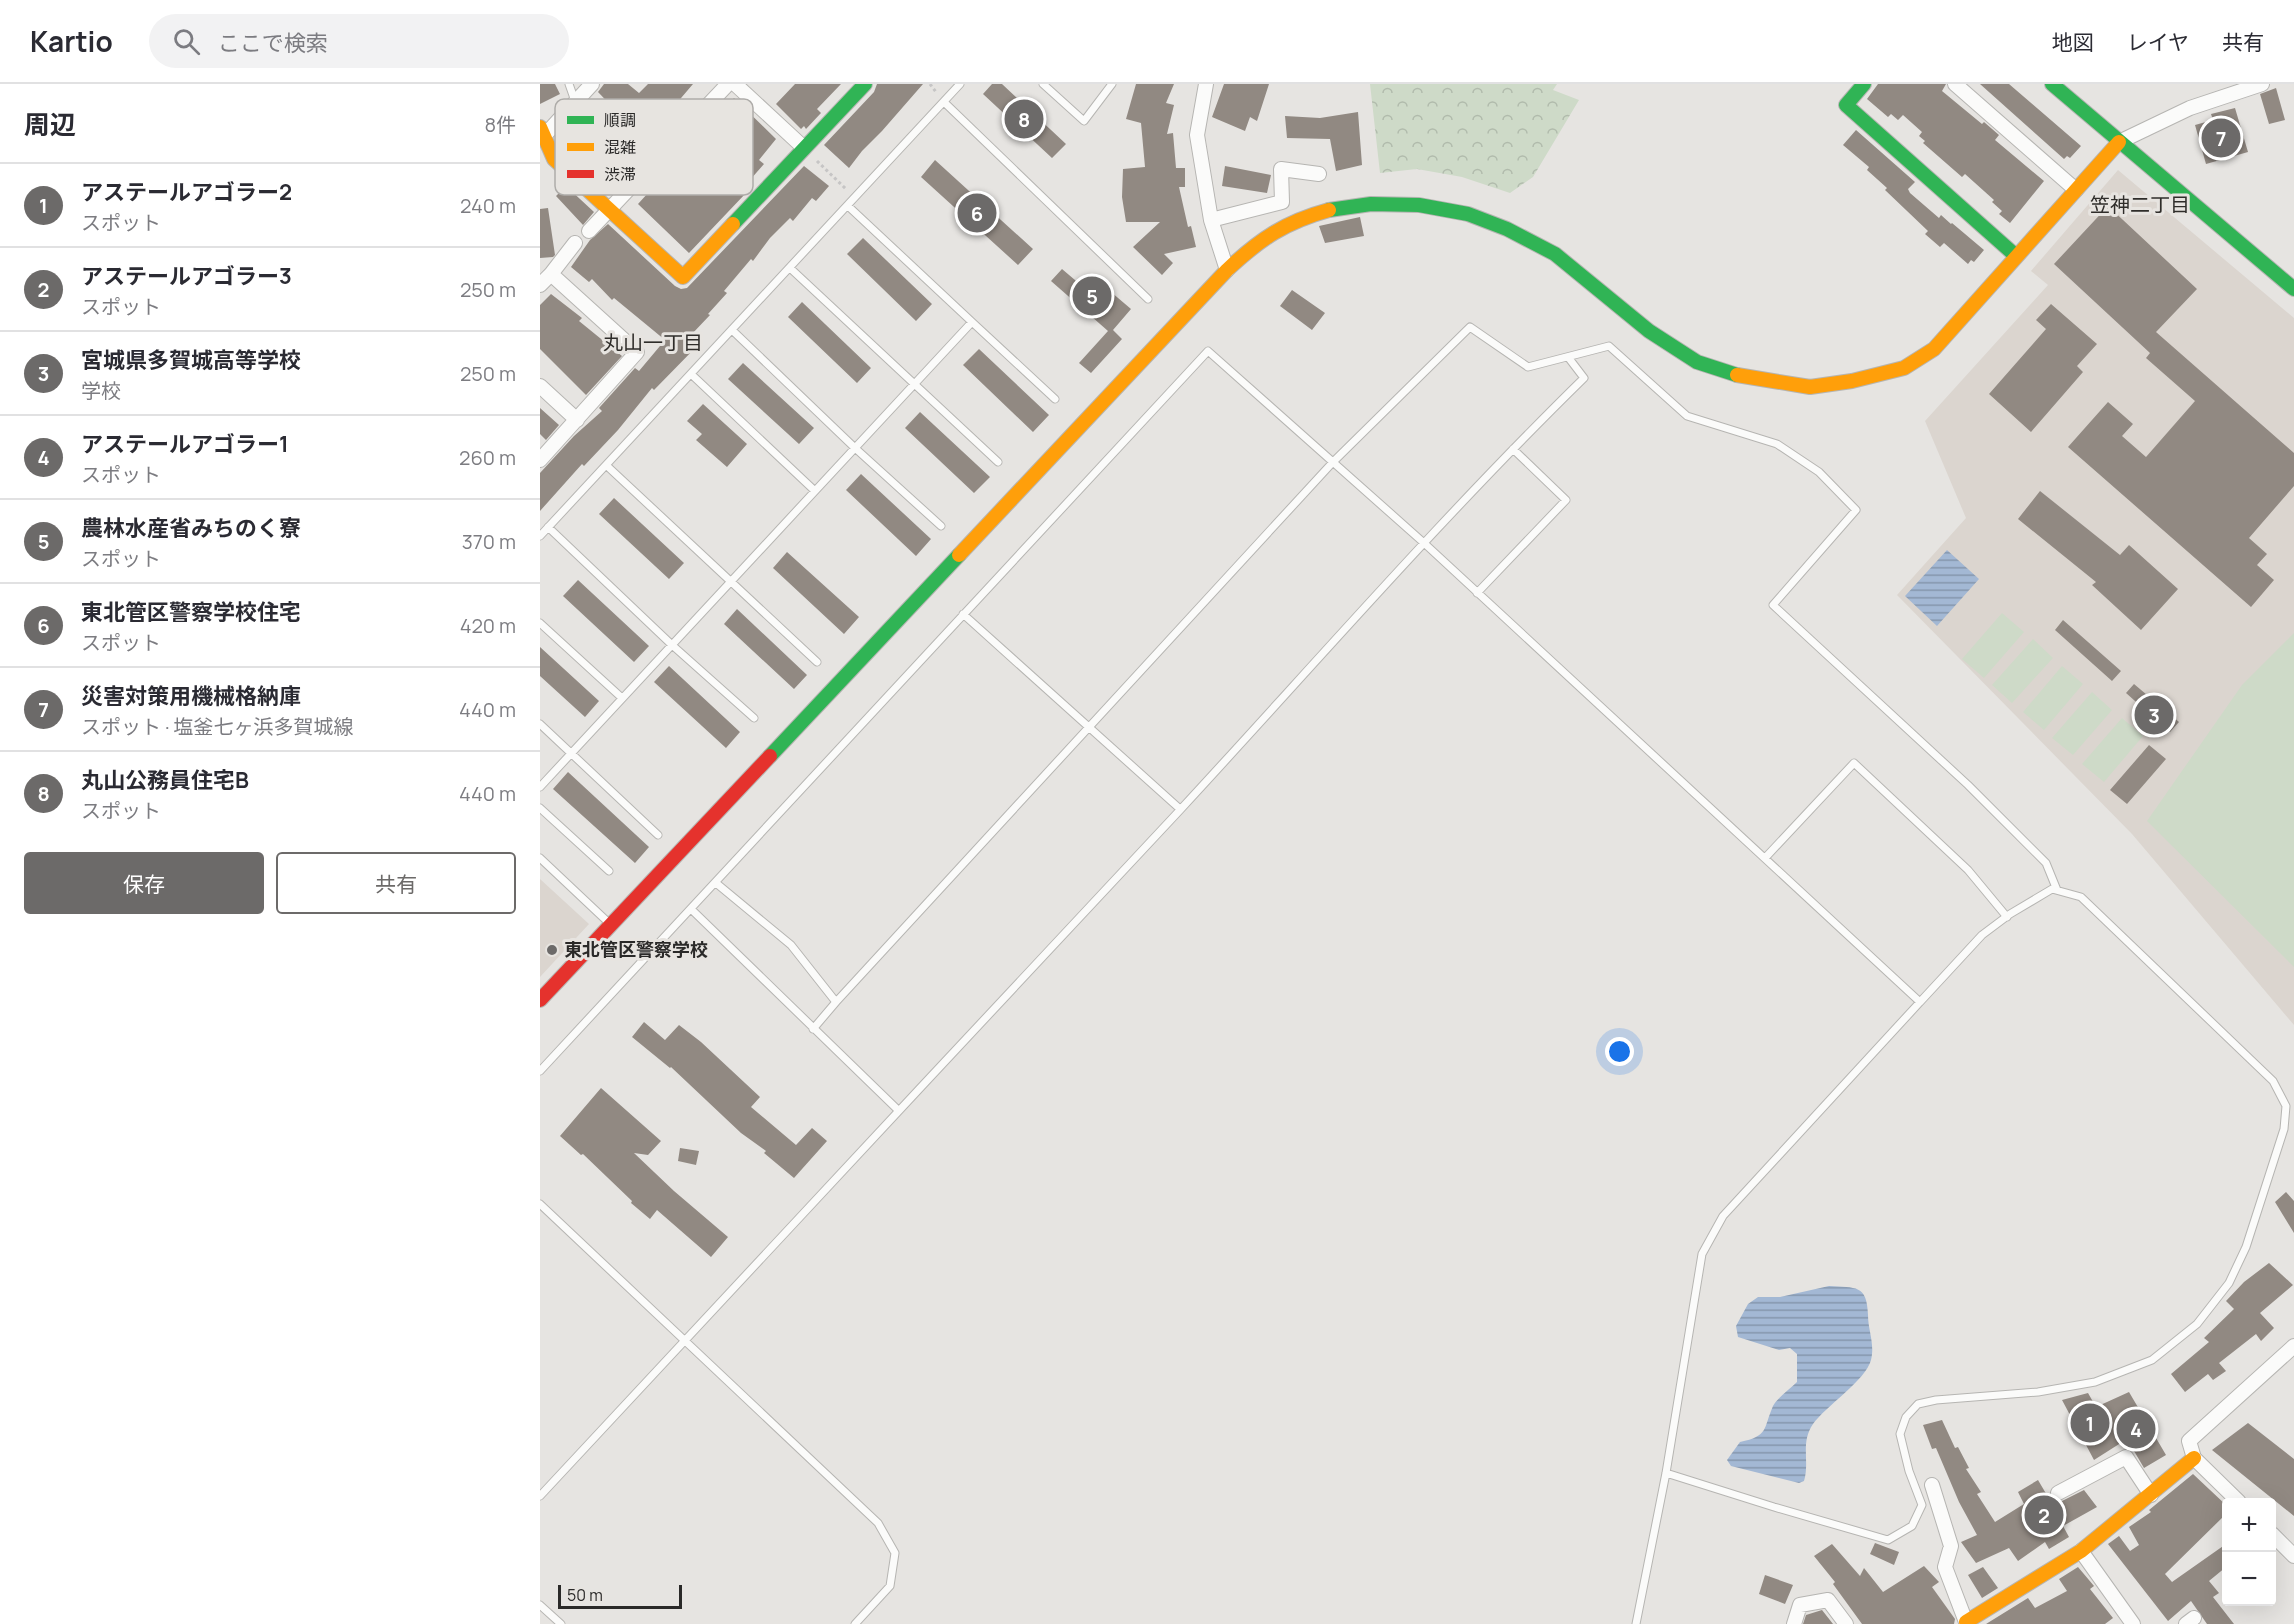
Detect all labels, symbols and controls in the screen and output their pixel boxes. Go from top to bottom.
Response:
search box [149,14,569,68]
text: Kartio [30,22,113,60]
icon: search [170,25,203,58]
text: ここで検索 [218,28,328,58]
text: 地図 [2052,28,2094,56]
text: レイヤ [2127,28,2189,56]
text: 共有 [2222,28,2264,56]
pin: 8 [1004,96,1044,141]
legend [555,99,753,195]
text: 周辺 [24,106,76,142]
text: 順調 [604,109,636,131]
text: 8件 [484,111,516,138]
pin: 7 [2202,116,2240,160]
text: 混雑 [604,136,636,158]
text: 渋滞 [604,163,636,185]
text: アステールアゴラー2 [81,177,292,207]
pin: 6 [958,190,996,236]
district label: 笠神二丁目 [2090,191,2190,218]
text: 1 [39,192,48,219]
text: 240 m [460,192,516,219]
text: スポット [81,209,161,236]
text: アステールアゴラー3 [81,261,292,291]
pin: 5 [1072,274,1112,318]
text: 2 [38,276,49,303]
text: 250 m [460,276,516,303]
text: スポット [81,293,161,320]
district label: 丸山一丁目 [603,329,703,356]
text: 宮城県多賀城高等学校 [81,345,301,375]
text: 3 [38,360,49,387]
text: 250 m [460,360,516,387]
text: 学校 [81,377,121,404]
text: アステールアゴラー1 [81,429,289,459]
text: 4 [37,444,50,471]
text: 260 m [459,444,516,471]
text: スポット [81,461,161,488]
text: 農林水産省みちのく寮 [81,513,301,543]
text: 5 [38,528,49,555]
text: 370 m [462,528,516,555]
text: スポット [81,545,161,572]
text: 東北管区警察学校住宅 [81,597,301,627]
text: 6 [37,612,50,639]
text: 420 m [460,612,516,639]
text: スポット [81,629,161,656]
text: 災害対策用機械格納庫 [81,681,301,711]
pin: 3 [2134,692,2174,738]
text: 7 [38,696,49,723]
text: 440 m [459,696,516,723]
text: スポット · 塩釜七ヶ浜多賀城線 [81,713,354,740]
text: 丸山公務員住宅B [81,765,249,795]
text: 8 [37,780,50,807]
text: 440 m [459,780,516,807]
text: スポット [81,797,161,824]
button: 保存 [24,852,264,914]
button: 共有 [276,852,516,914]
place label: 東北管区警察学校 [564,937,708,961]
marker: 東北管区警察学校 [545,943,559,957]
your location [1605,1037,1634,1066]
pin: 1 [2070,1400,2110,1446]
pin: 4 [2116,1406,2156,1452]
pin: 2 [2024,1492,2064,1538]
map controls [2222,1498,2276,1606]
button: + [2222,1498,2276,1552]
button: − [2222,1552,2276,1606]
scale bar [558,1582,682,1610]
text: 50 m [567,1584,603,1606]

